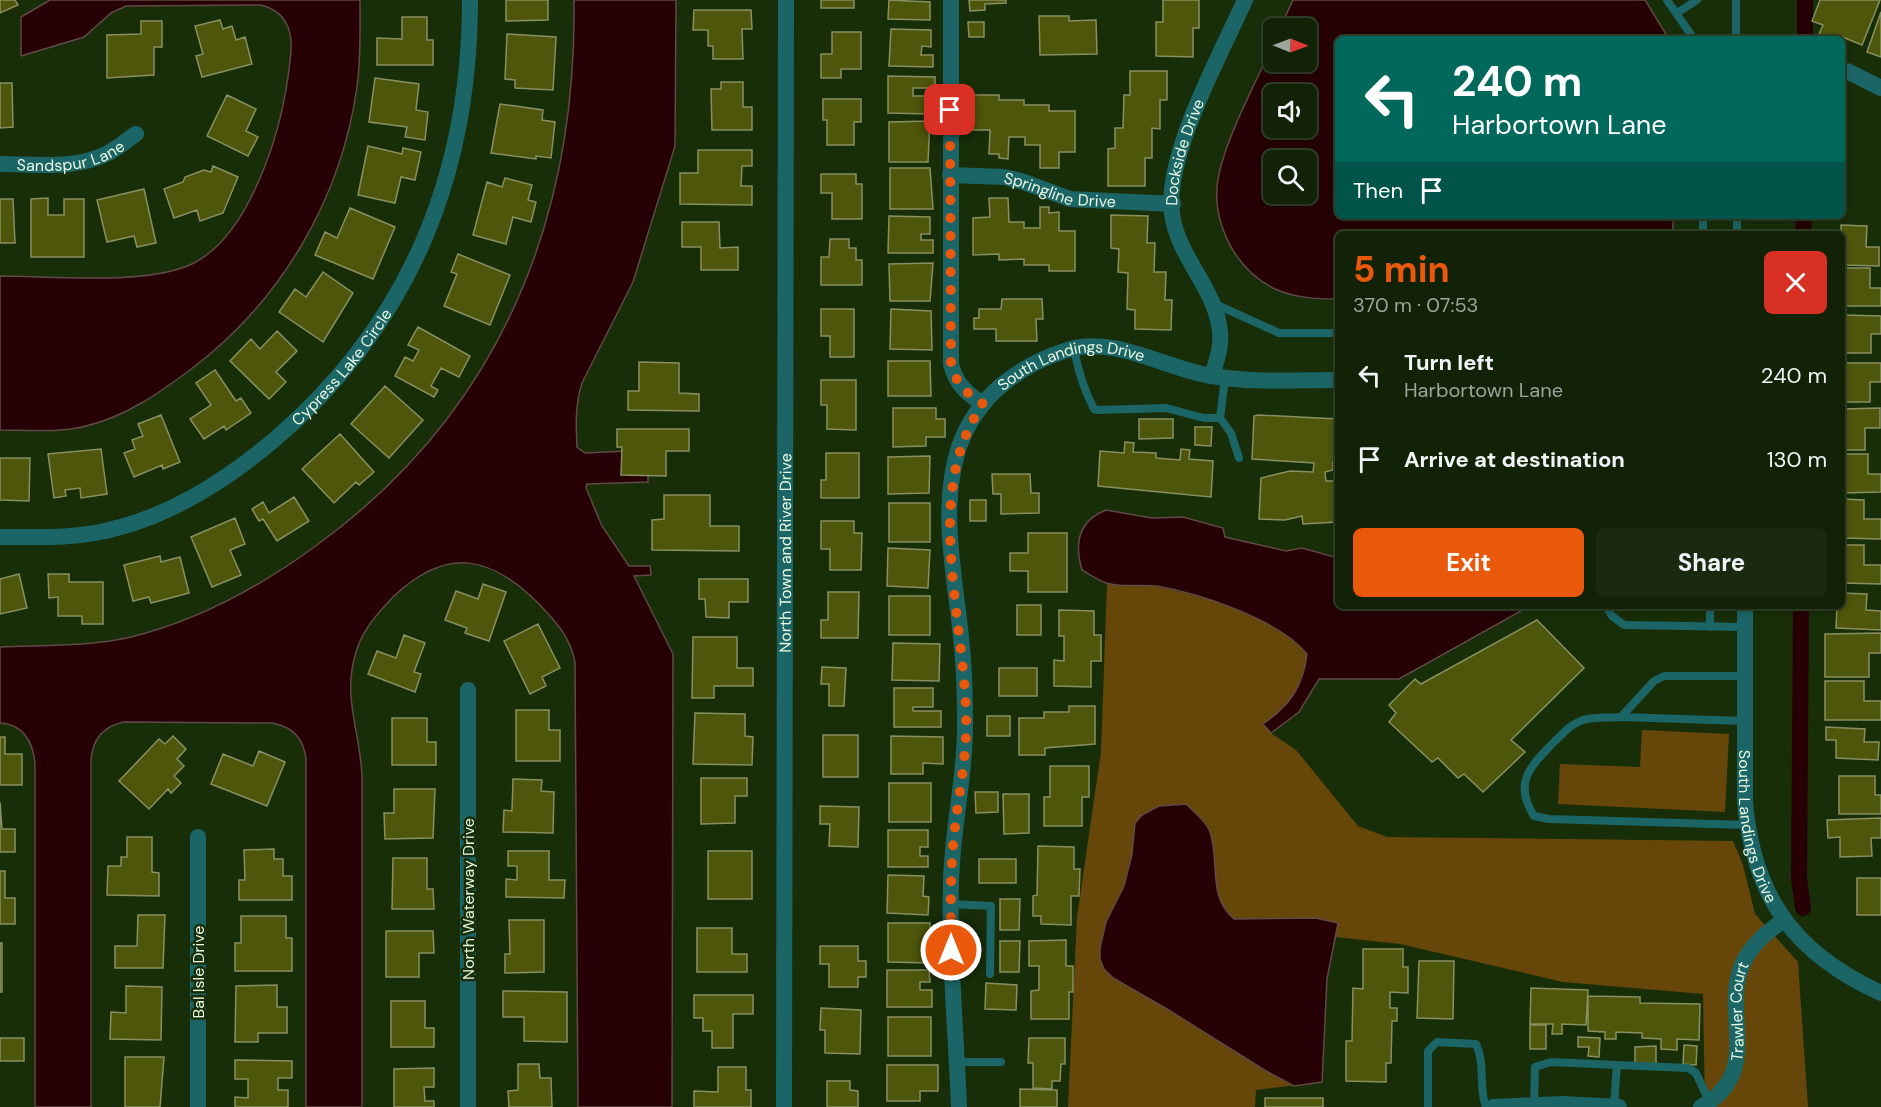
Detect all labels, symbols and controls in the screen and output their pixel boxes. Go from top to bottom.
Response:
north arrow [1263,18,1317,72]
map controls [1263,18,1317,204]
text: 240 m [1452,54,1582,109]
icon: left [1353,60,1431,138]
pin [924,84,975,135]
button: sound [1263,84,1317,138]
icon: arrive [933,93,966,126]
street label: Dockside Drive [1161,95,1209,206]
text: Harbortown Lane [1452,107,1667,142]
street label: Sandspur Lane [16,135,129,176]
button: search [1263,150,1317,204]
street label: Springline Drive [1002,167,1116,212]
icon: arrive [1415,174,1448,207]
text: Then [1353,176,1403,205]
text: 5 min [1353,246,1450,293]
button: close [1764,251,1827,314]
text: 370 m · 07:53 [1353,292,1478,318]
street label: Cypress Lake Circle [287,304,396,430]
street label: South Landings Drive [993,336,1147,395]
text: Turn left [1404,348,1494,377]
icon: left [1353,359,1386,392]
text: 240 m [1761,361,1827,390]
text: Harbortown Lane [1404,377,1563,403]
icon: arrive [1353,443,1386,476]
text: Arrive at destination [1404,445,1625,474]
text: 130 m [1767,445,1827,474]
street label: North Town and River Drive [774,453,796,653]
button: Exit [1353,528,1584,597]
button: Share [1596,528,1827,597]
street label: South Landings Drive [1735,750,1782,906]
street label: North Waterway Drive [458,818,479,980]
position arrow [919,918,983,982]
street label: Bal Isle Drive [188,926,209,1018]
street label: Trawler Court [1725,958,1753,1062]

